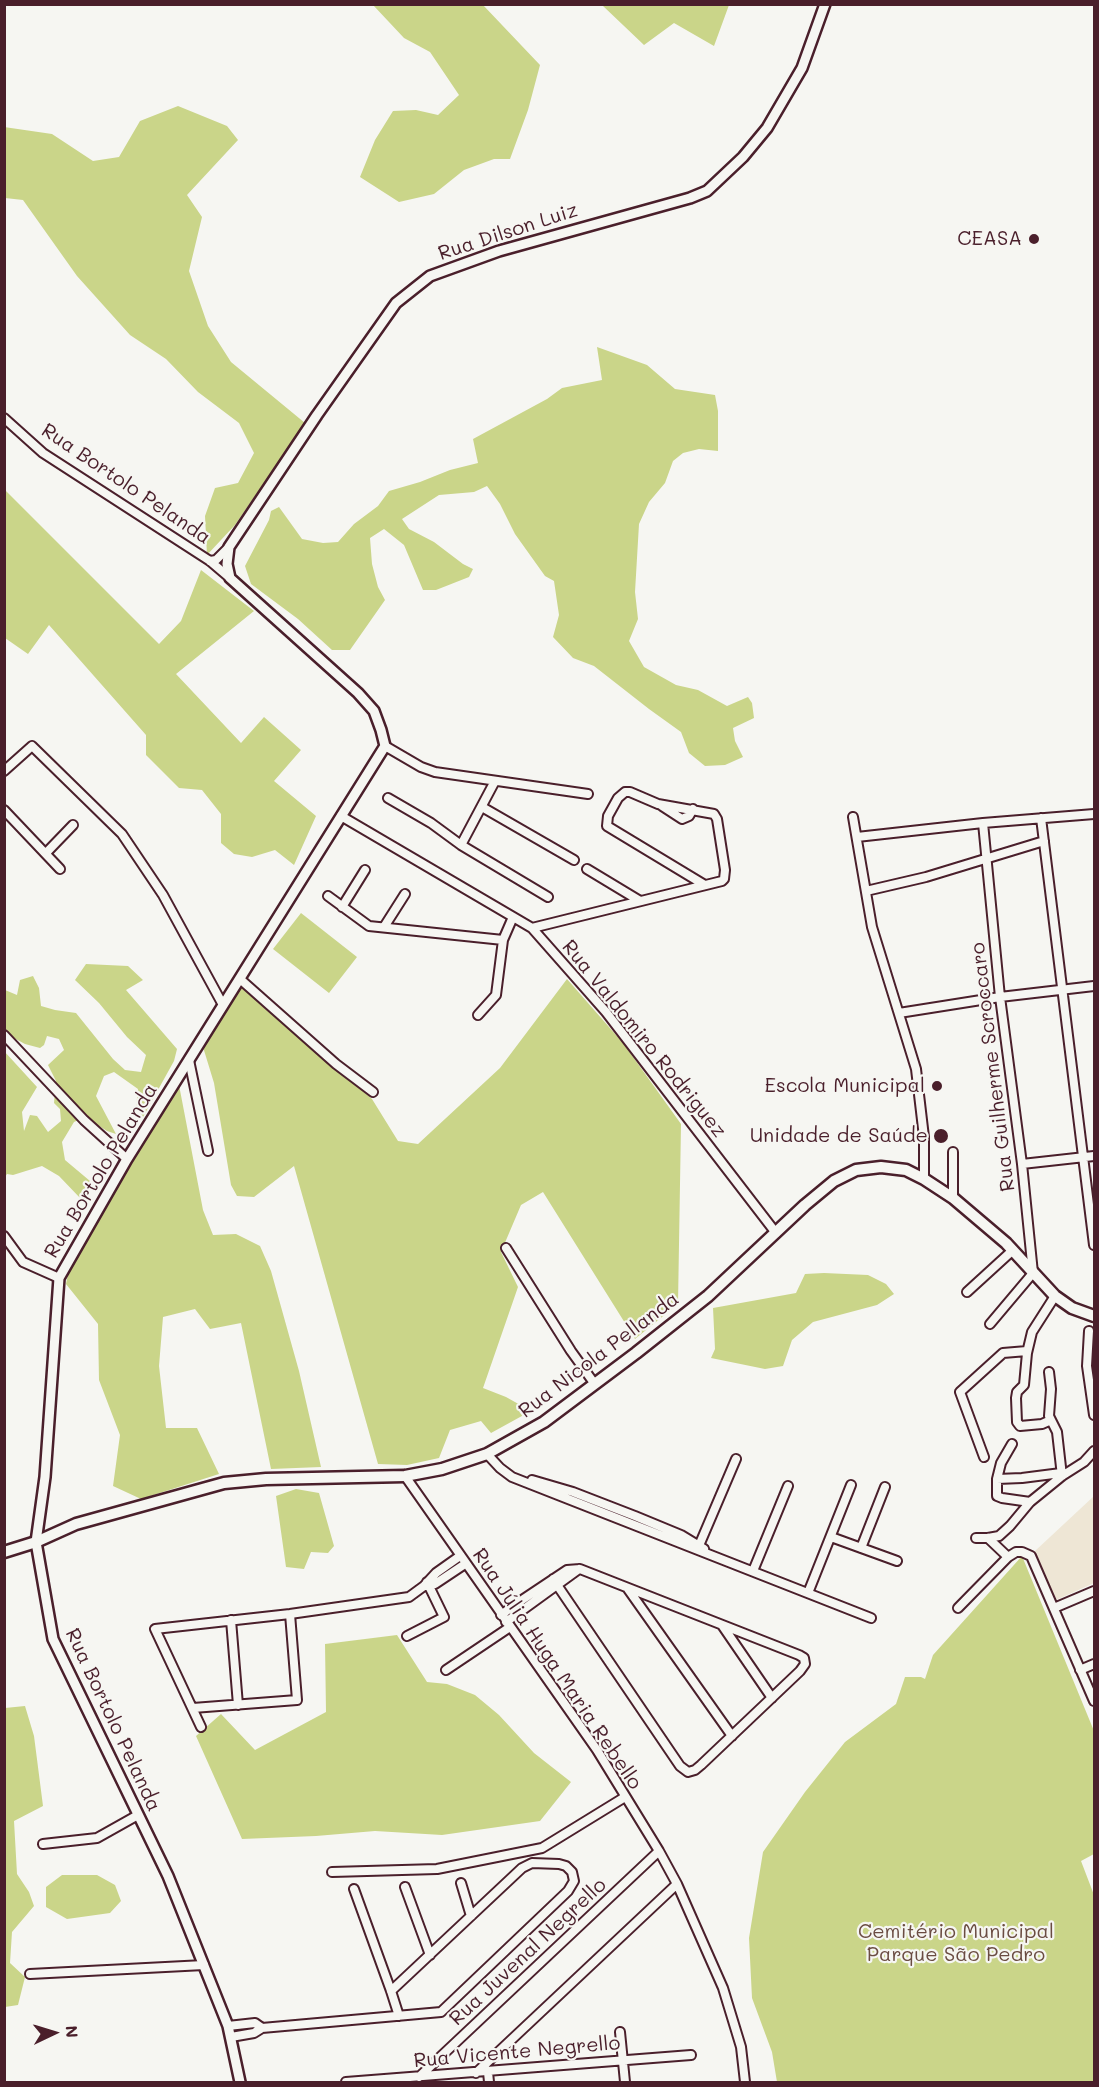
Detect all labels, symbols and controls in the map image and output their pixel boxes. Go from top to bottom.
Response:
street label: Rua Dilson Luiz [435,198,581,266]
place label: CEASA [957,227,1022,251]
marker: CEASA [1027,232,1041,246]
street label: Rua Bortolo Pelanda [37,418,215,550]
street label: Rua Valdomiro Rodriguez [557,935,731,1143]
street label: Rua Guilherme Scroccaro [966,941,1020,1193]
place label: Escola Municipal [765,1074,925,1098]
street label: Rua Bortolo Pelanda [39,1079,163,1263]
marker: Escola Municipal [930,1079,944,1093]
place label: Unidade de Saúde [750,1124,928,1148]
marker: Unidade de Saúde [932,1127,950,1145]
street label: Rua Nicola Pellanda [514,1287,684,1423]
street label: Rua Júlia Huga Maria Rebello [467,1544,647,1794]
street label: Rua Bortolo Pelanda [60,1625,166,1815]
street label: Rua Juvenal Negrello [445,1873,611,2031]
park label: Cemitério Municipal Parque São Pedro [858,1920,1054,1967]
north arrow [24,2003,84,2063]
text: N [62,2025,83,2039]
street label: Rua Vicente Negrello [413,2031,621,2073]

